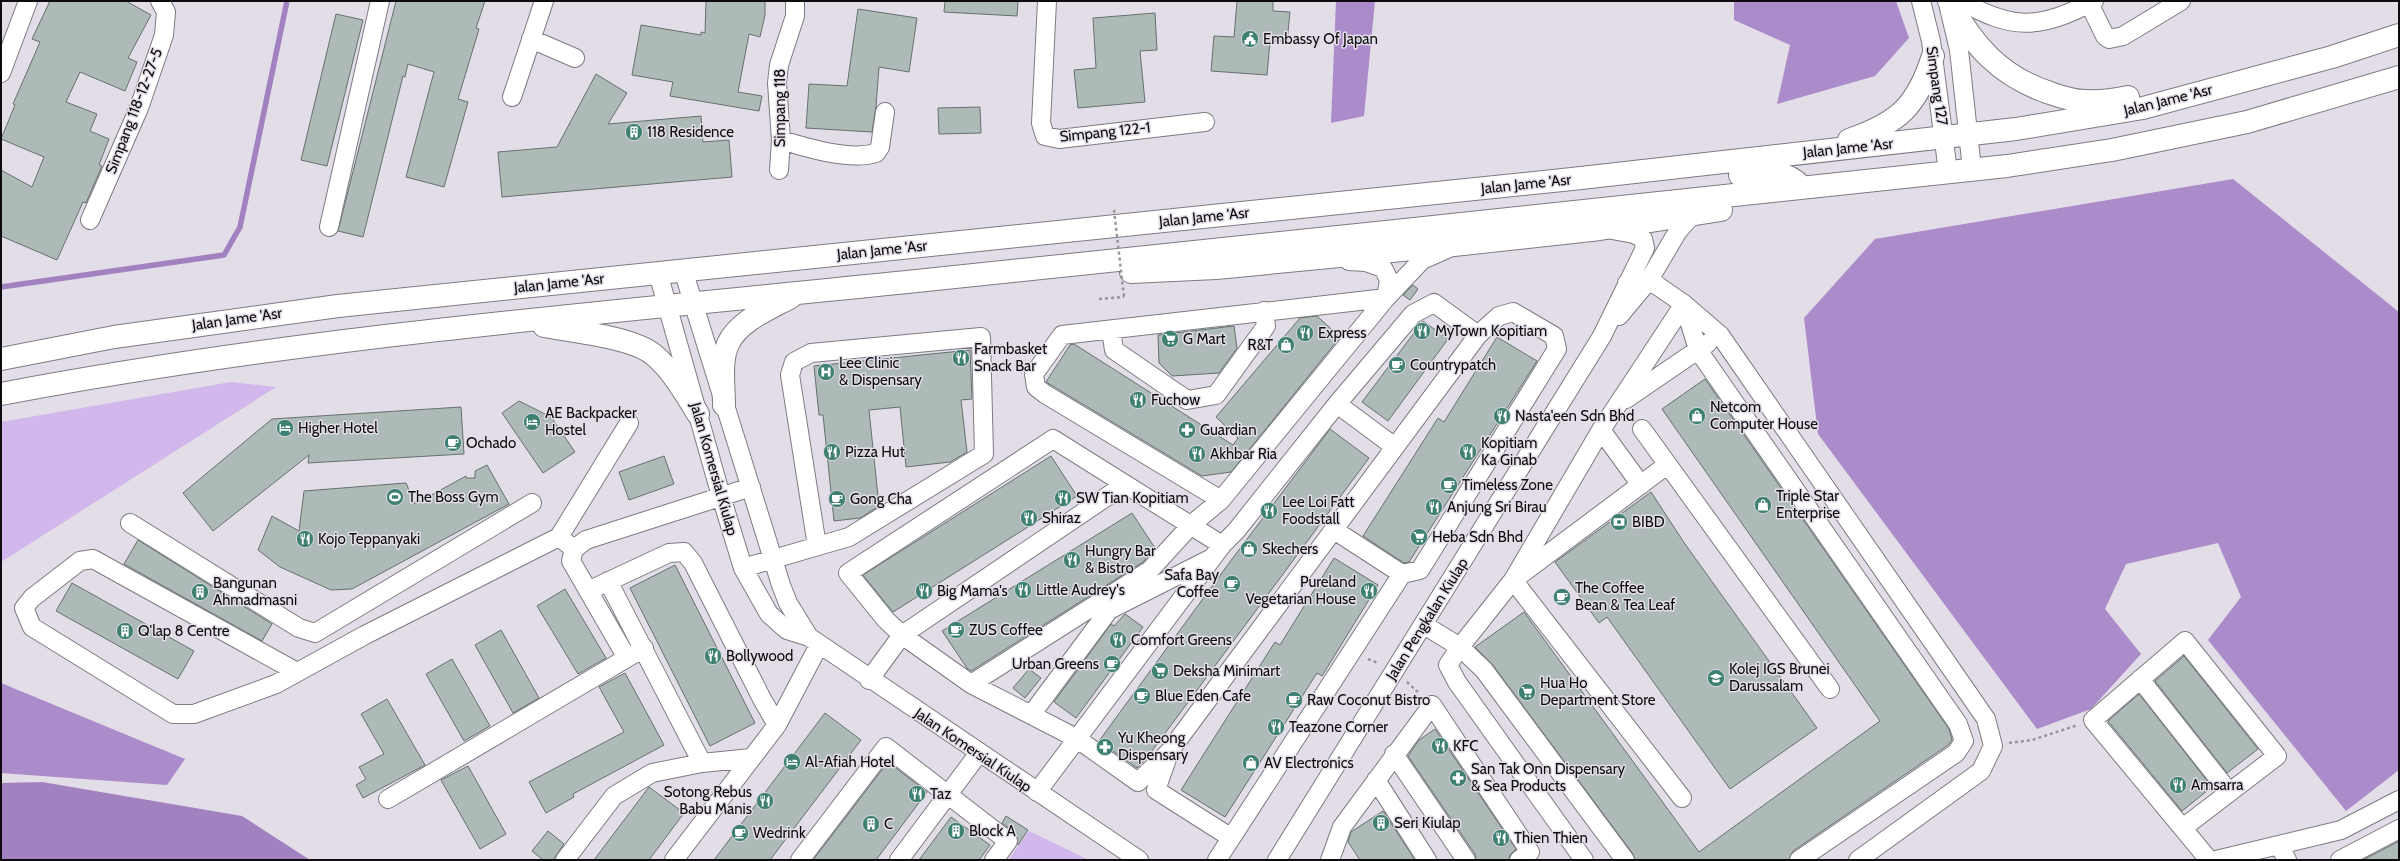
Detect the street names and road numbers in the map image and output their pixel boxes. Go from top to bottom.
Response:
street label: Simpang 127 [1923,45,1952,127]
street label: Simpang 118-12-27-5 [102,46,166,176]
street label: Simpang 118 [771,69,789,147]
street label: Jalan Jame 'Asr [2121,80,2214,120]
street label: Simpang 122-1 [1059,118,1151,146]
street label: Jalan Jame 'Asr [1801,134,1894,162]
street label: Jalan Jame 'Asr [1479,170,1572,198]
street label: Jalan Jame 'Asr [1157,203,1250,231]
street label: Jalan Jame 'Asr [835,236,928,264]
street label: Jalan Jame 'Asr [512,269,605,297]
street label: Jalan Jame 'Asr [190,304,283,334]
street label: Jalan Komersial Kiulap [686,399,742,538]
street label: Jalan Pengkalan Kiulap [1382,555,1472,684]
street label: Jalan Komersial Kiulap [910,703,1035,796]

